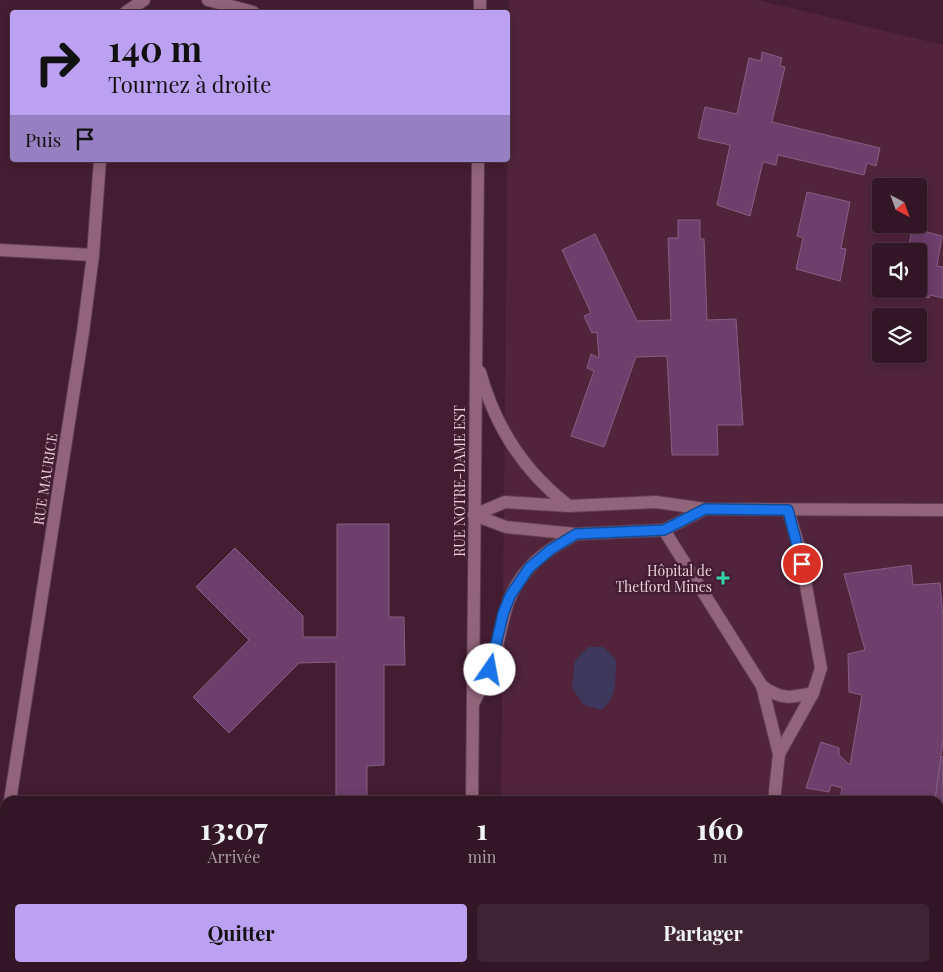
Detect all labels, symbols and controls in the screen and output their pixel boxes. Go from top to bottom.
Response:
text: 140 m [108,24,202,71]
icon: right [25,30,90,95]
text: Tournez à droite [108,69,271,99]
icon: arrive [71,125,99,153]
text: Puis [25,126,61,152]
north arrow [872,178,928,232]
map controls [872,178,927,363]
button: sound [872,243,927,298]
button: layers [872,308,927,363]
street label: RUE NOTRE-DAME EST [450,405,469,557]
street label: RUE MAURICE [28,432,62,526]
pin [781,543,823,585]
icon: arrive [788,550,816,578]
place label: Hôpital de Thetford Mines [615,561,712,596]
marker: Hôpital de Thetford Mines [716,571,730,585]
position arrow [463,643,515,695]
text: 13:07 [200,808,268,848]
text: 1 [476,808,488,848]
text: 160 [696,808,744,848]
text: Arrivée [207,846,260,867]
text: min [468,846,496,867]
text: m [713,846,727,867]
button: Quitter [15,904,467,962]
button: Partager [477,904,929,962]

